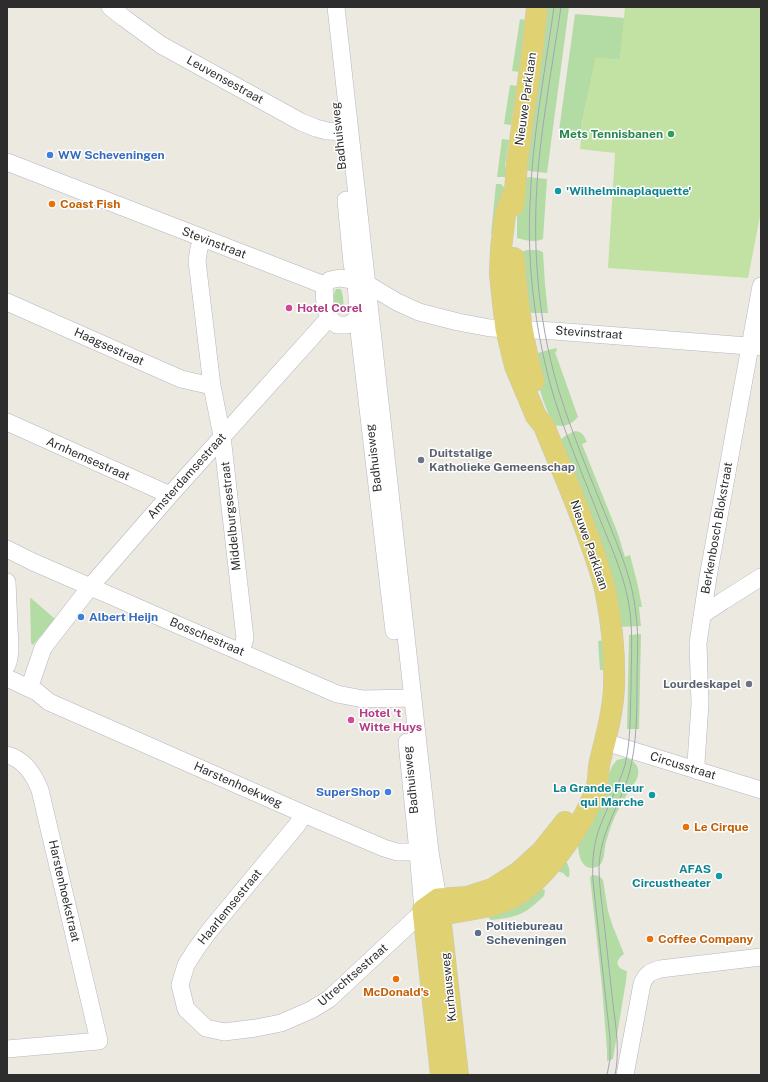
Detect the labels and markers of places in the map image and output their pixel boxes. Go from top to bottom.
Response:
place label: Mets Tennisbanen [559,127,663,141]
marker: Mets Tennisbanen [666,129,676,139]
place label: WW Scheveningen [58,148,165,162]
marker: WW Scheveningen [45,150,55,160]
place label: 'Wilhelminaplaquette' [566,184,691,198]
marker: 'Wilhelminaplaquette' [553,186,563,196]
place label: Coast Fish [60,197,120,211]
marker: Coast Fish [47,199,57,209]
place label: Hotel Corel [297,301,362,315]
marker: Hotel Corel [284,303,294,313]
place label: Duitstalige Katholieke Gemeenschap [429,446,575,474]
marker: Duitstalige Katholieke Gemeenschap [416,455,426,465]
place label: Albert Heijn [89,610,158,624]
marker: Albert Heijn [76,612,86,622]
place label: Lourdeskapel [663,677,741,691]
marker: Lourdeskapel [744,679,754,689]
place label: Hotel 't Witte Huys [359,706,422,734]
marker: Hotel 't Witte Huys [346,715,356,725]
place label: La Grande Fleur qui Marche [553,781,644,809]
place label: SuperShop [316,785,380,799]
marker: SuperShop [383,787,393,797]
marker: La Grande Fleur qui Marche [647,790,657,800]
place label: Le Cirque [694,820,749,834]
marker: Le Cirque [681,822,691,832]
place label: AFAS Circustheater [632,862,711,890]
marker: AFAS Circustheater [714,871,724,881]
place label: Politiebureau Scheveningen [486,919,566,947]
marker: Politiebureau Scheveningen [473,928,483,938]
place label: Coffee Company [658,932,753,946]
marker: Coffee Company [645,934,655,944]
marker: McDonald's [391,974,401,984]
place label: McDonald's [363,985,429,999]

